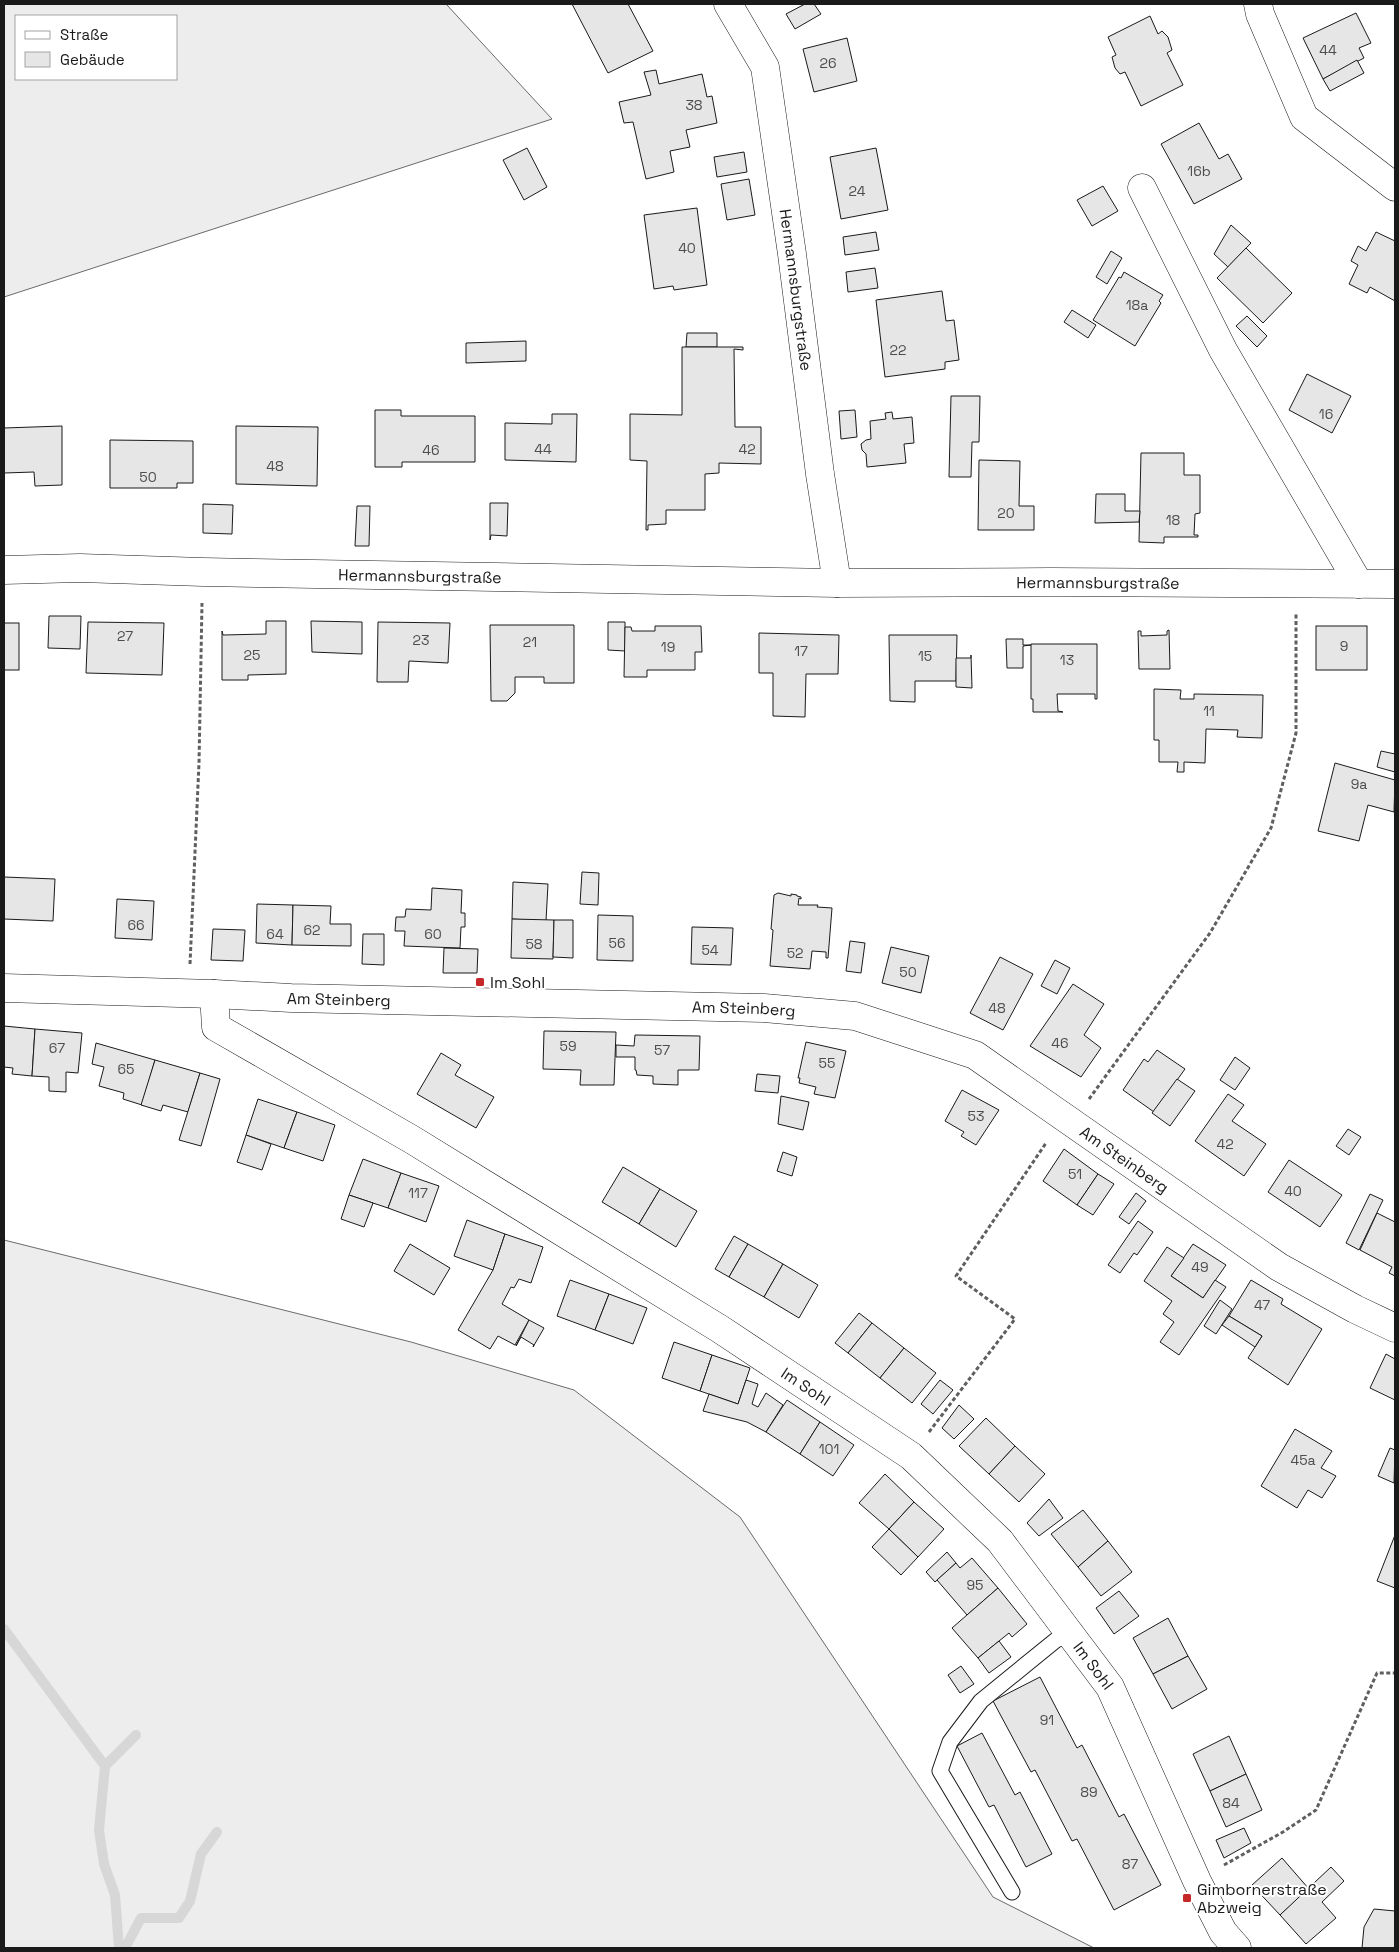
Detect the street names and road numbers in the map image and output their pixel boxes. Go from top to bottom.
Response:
street label: Hermannsburgstraße [775,207,817,372]
street label: Hermannsburgstraße [338,564,502,588]
street label: Hermannsburgstraße [1016,572,1180,594]
street label: Am Steinberg [287,988,391,1011]
street label: Am Steinberg [692,996,796,1022]
street label: Am Steinberg [1076,1121,1173,1198]
street label: Im Sohl [777,1363,835,1411]
street label: Im Sohl [1068,1637,1118,1694]

